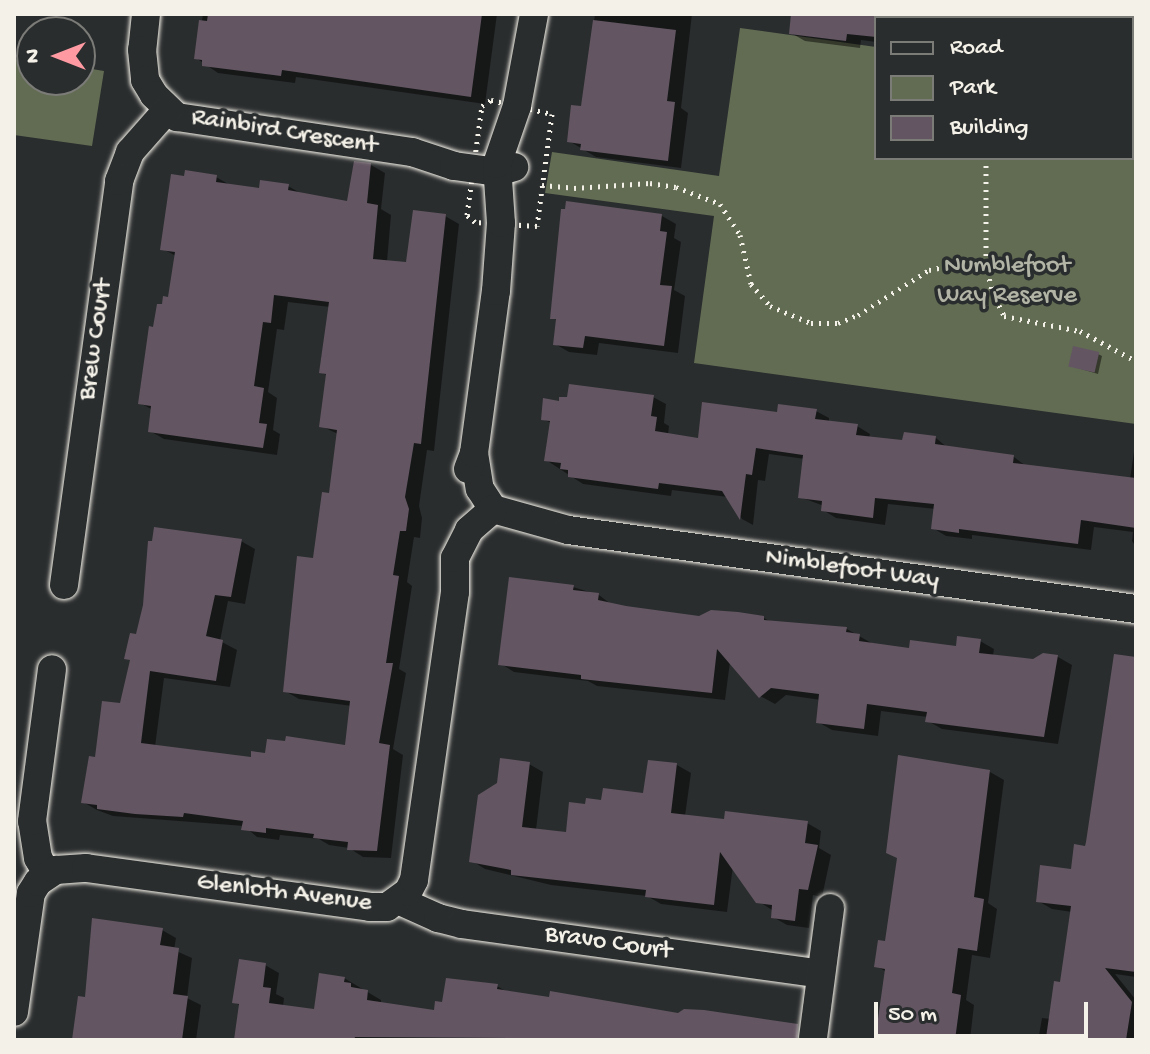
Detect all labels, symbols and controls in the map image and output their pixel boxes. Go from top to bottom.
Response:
north arrow [16,16,96,96]
legend [874,16,1134,160]
text: Road [950,34,1002,63]
text: N [21,49,47,63]
text: Park [950,74,996,103]
street label: Rainbird Crescent [189,103,379,163]
text: Building [950,114,1028,143]
park label: Numblefoot Way Reserve [937,251,1077,312]
street label: Brew Court [73,278,121,402]
street label: Nimblefoot Way [763,542,941,598]
street label: Glenloth Avenue [195,868,373,920]
street label: Bravo Court [543,920,673,968]
scale bar [878,986,1092,1036]
text: 50 m [888,1001,937,1030]

